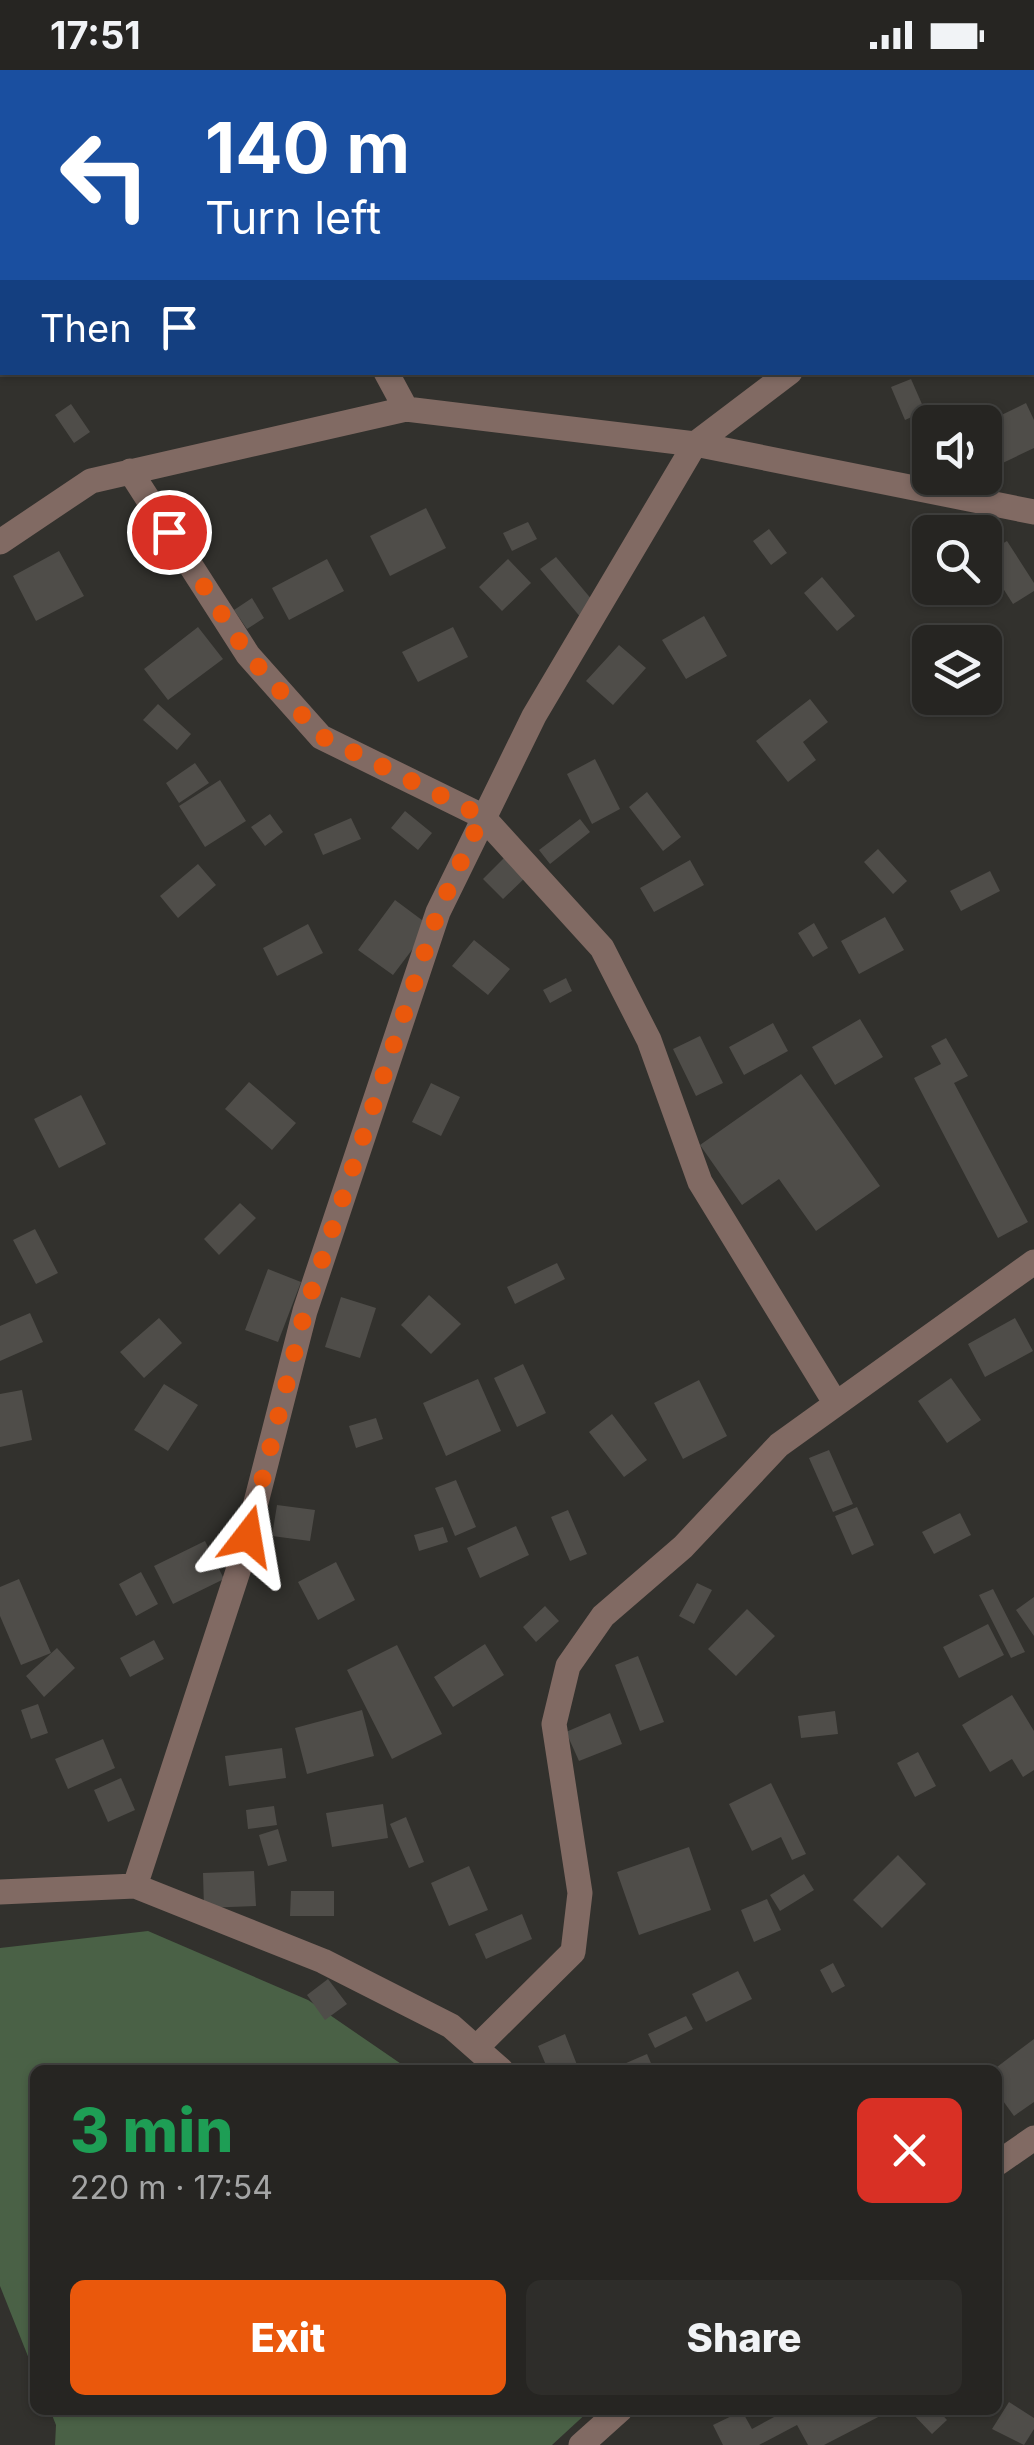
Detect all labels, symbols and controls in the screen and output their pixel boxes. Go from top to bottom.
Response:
text: 17:51 [50,12,141,58]
text: 140 m [205,105,410,190]
icon: left [40,110,170,240]
text: Turn left [205,190,381,245]
icon: arrive [152,300,207,355]
text: Then [40,305,132,351]
map controls [912,405,1002,715]
button: sound [912,405,1002,495]
pin [127,490,212,575]
icon: arrive [142,505,197,560]
button: search [912,515,1002,605]
button: layers [912,625,1002,715]
position arrow [196,1484,300,1588]
text: 3 min [70,2094,233,2166]
button: close [857,2098,962,2203]
text: 220 m · 17:54 [70,2168,273,2207]
button: Exit [70,2280,506,2395]
button: Share [526,2280,962,2395]

